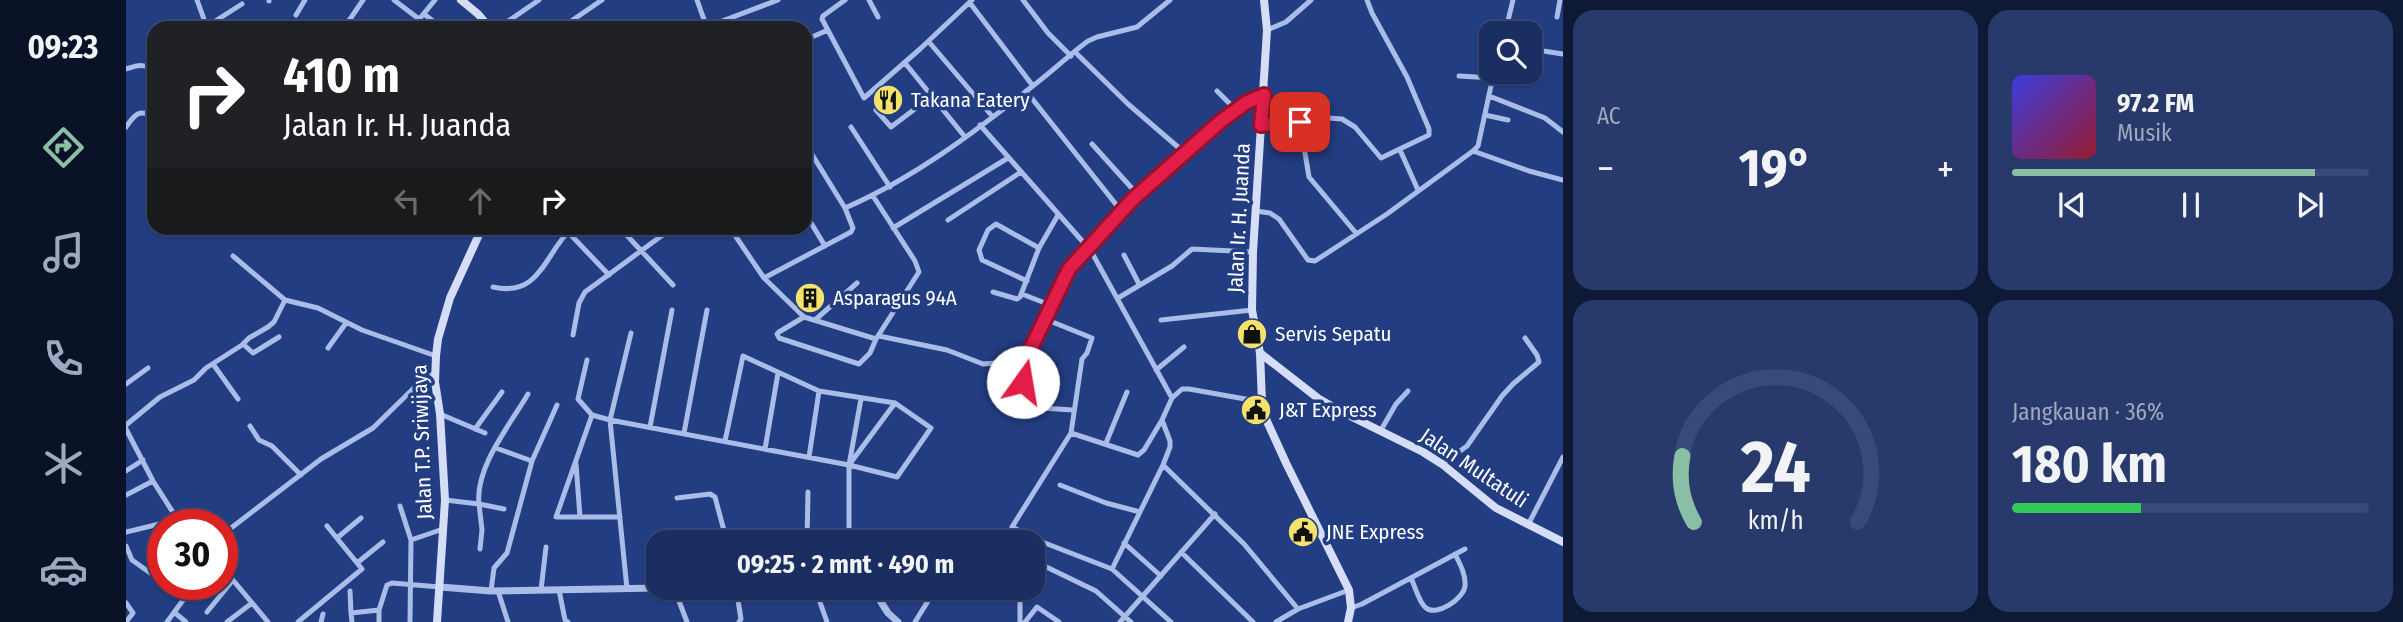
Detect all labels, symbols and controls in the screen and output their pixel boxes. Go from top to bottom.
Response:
map controls [1479,21,1542,84]
button: search [1479,21,1542,84]
text: 09:23 [27,28,99,66]
text: 410 m [283,46,400,105]
icon: right [168,49,259,140]
restaurant icon: Takana Eatery [871,83,905,117]
place label: Takana Eatery [911,87,1030,113]
text: 97.2 FM [2117,88,2194,119]
pin [1270,92,1330,152]
text: AC [1597,102,1621,130]
icon: arrive [1281,103,1319,141]
text: Jalan Ir. H. Juanda [283,106,511,144]
text: Musik [2117,119,2172,147]
icon: directions [39,123,88,172]
text: 19° [1739,137,1812,200]
street label: Jalan Ir. H. Juanda [1222,143,1256,293]
text: − [1597,146,1614,192]
text: + [1937,146,1954,192]
icon: left [388,182,426,220]
icon: ahead [461,182,499,220]
icon: right [534,182,572,220]
icon: previous [2053,186,2091,224]
icon: pause [2172,186,2210,224]
icon: next [2291,186,2329,224]
icon: music [39,228,88,277]
building icon: Asparagus 94A [793,281,827,315]
place label: Asparagus 94A [833,285,957,311]
shop icon: Servis Sepatu [1235,317,1269,351]
place label: Servis Sepatu [1275,321,1392,347]
icon: phone [39,334,88,383]
position arrow [986,345,1060,419]
street label: Jalan T.P. Sriwijaya [406,364,438,520]
public building icon: J&T Express [1239,393,1273,427]
place label: J&T Express [1279,397,1377,423]
text: Jangkauan · 36% [2012,398,2164,426]
street label: Jalan Multatuli [1415,422,1533,514]
text: 24 [1740,424,1810,511]
text: 180 km [2012,433,2167,496]
icon: climate [39,439,88,488]
text: km/h [1748,506,1803,536]
speed limit sign: 30 [147,509,238,600]
public building icon: JNE Express [1286,515,1320,549]
place label: JNE Express [1326,519,1424,545]
icon: car [39,545,88,594]
text: 09:25 · 2 mnt · 490 m [737,549,954,580]

